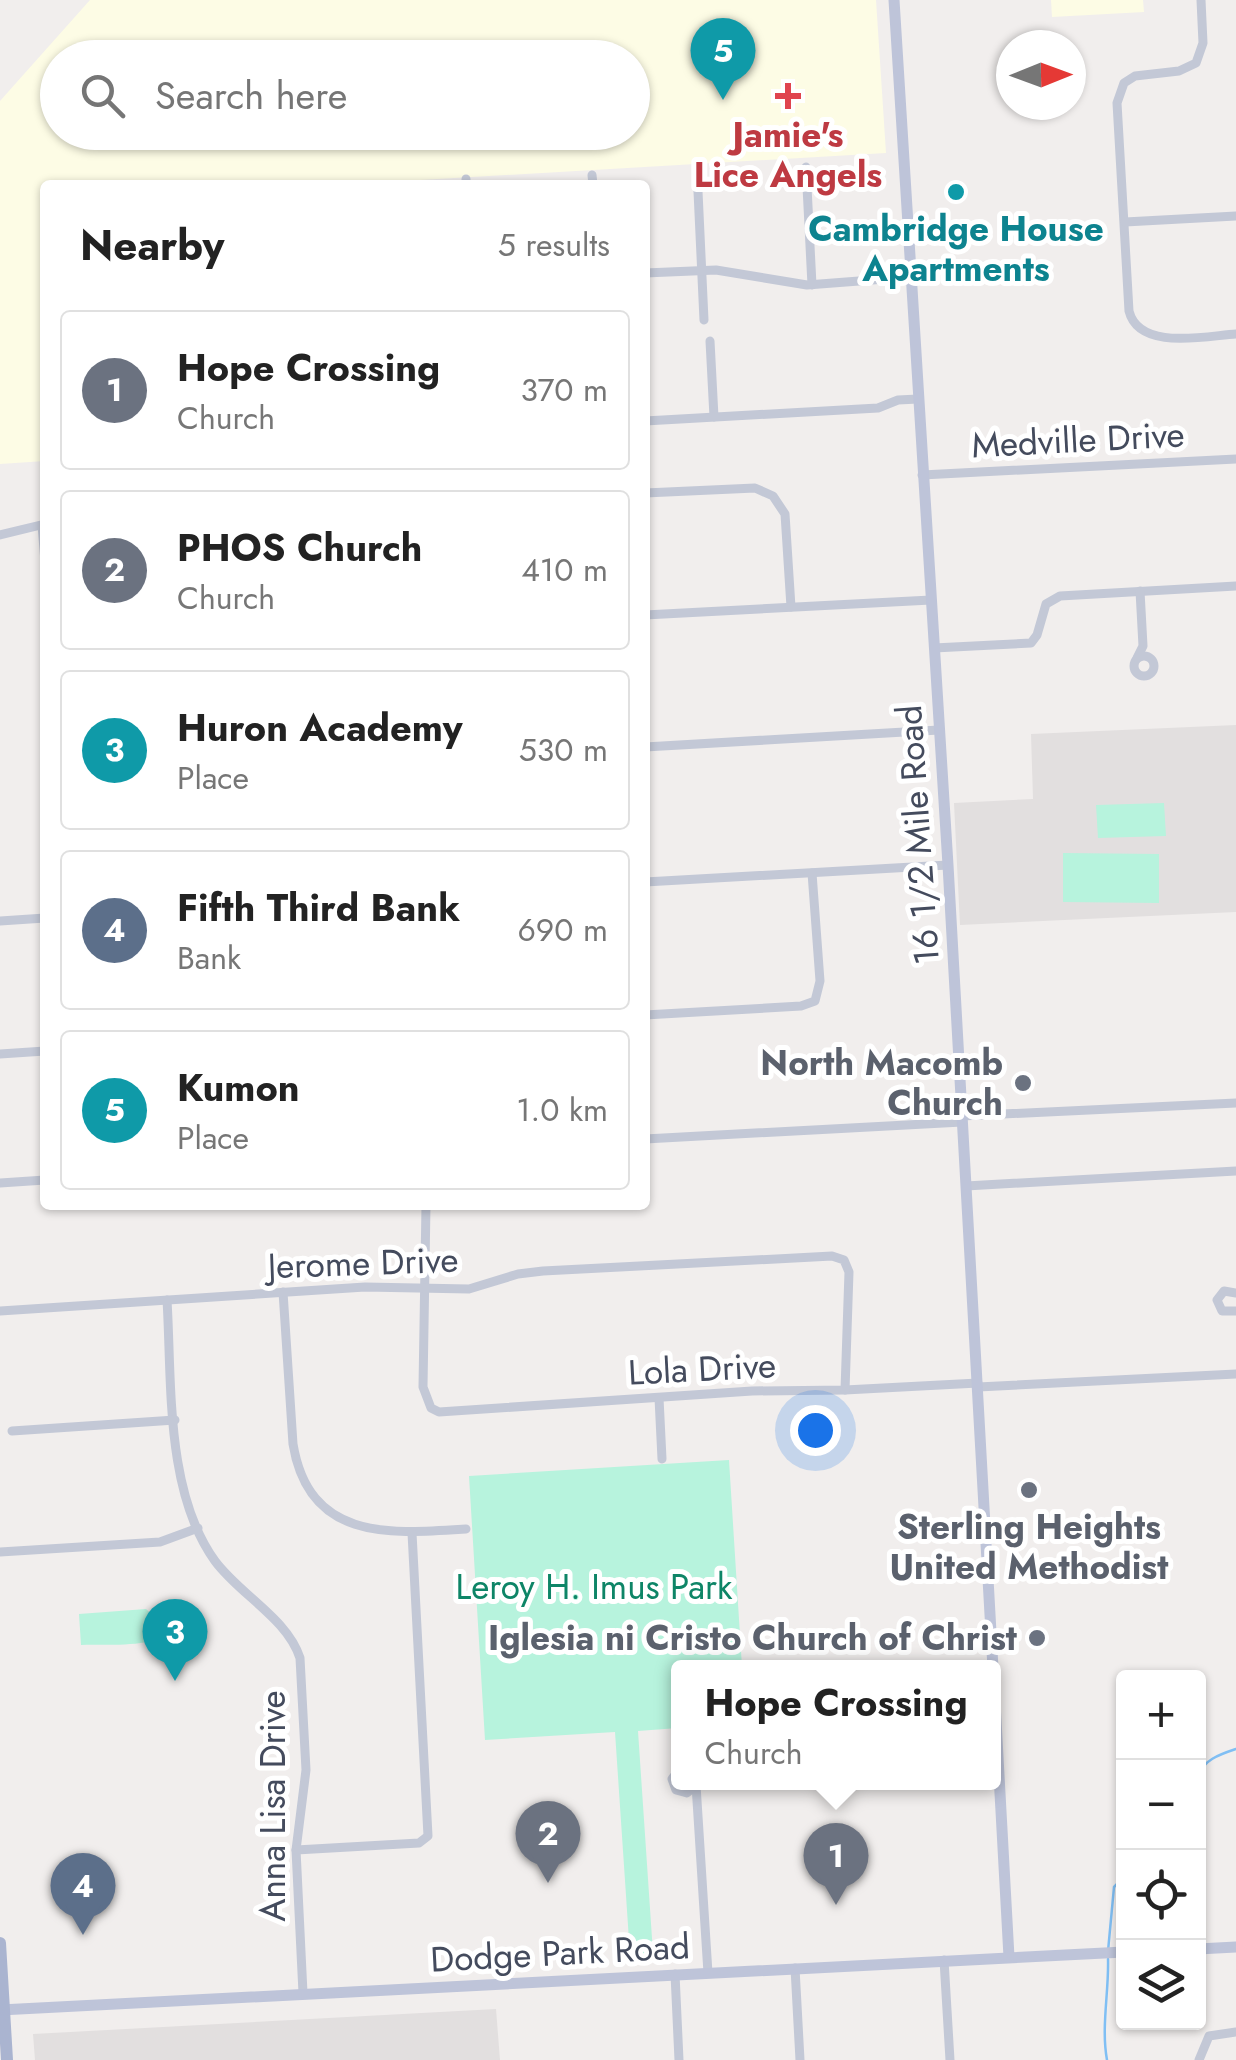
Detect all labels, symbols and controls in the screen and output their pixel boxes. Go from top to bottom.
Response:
pin: 5 [690,18,756,100]
north arrow [996,30,1086,120]
search box [40,40,650,150]
icon: search [75,68,130,123]
text: Search here [155,68,347,123]
marker: Jamie's Lice Angels [775,83,801,109]
place label: Jamie's Lice Angels [694,110,882,200]
marker: Cambridge House Apartments [945,181,967,203]
place label: Cambridge House Apartments [808,204,1104,294]
text: Nearby [80,215,224,276]
text: 5 results [498,222,610,268]
text: Hope Crossing [177,340,440,395]
text: 1 [106,367,123,413]
text: 370 m [520,367,608,413]
text: Church [177,395,275,441]
street label: Medville Drive [970,409,1186,471]
text: PHOS Church [177,520,422,575]
text: 2 [104,547,125,593]
text: 410 m [521,547,608,593]
text: Church [177,575,275,621]
text: Huron Academy [177,700,463,755]
street label: 16 1/2 Mile Road [884,704,952,966]
text: 3 [105,727,124,773]
text: 530 m [519,727,608,773]
text: Place [177,755,249,801]
text: Fifth Third Bank [177,880,460,935]
text: 4 [103,907,126,953]
text: 690 m [517,907,608,953]
text: Bank [177,935,241,981]
place label: North Macomb Church [760,1038,1003,1128]
text: Kumon [177,1060,300,1115]
marker: North Macomb Church [1012,1072,1034,1094]
text: 5 [104,1087,125,1133]
text: 1.0 km [516,1087,608,1133]
text: Place [177,1115,249,1161]
street label: Jerome Drive [263,1235,459,1291]
street label: Lola Drive [627,1340,777,1398]
your location [790,1405,841,1456]
marker: Sterling Heights United Methodist [1018,1479,1040,1501]
place label: Sterling Heights United Methodist [890,1502,1168,1592]
park label: Leroy H. Imus Park [456,1562,733,1612]
pin: 3 [142,1598,208,1681]
place label: Iglesia ni Cristo Church of Christ [488,1613,1017,1663]
marker: Iglesia ni Cristo Church of Christ [1026,1627,1048,1649]
popup [671,1660,1001,1790]
map controls [1116,1670,1206,2030]
button: + [1116,1670,1206,1760]
text: Hope Crossing [704,1675,968,1730]
street label: Anna Lisa Drive [248,1690,298,1922]
text: Church [704,1730,803,1776]
button: − [1116,1760,1206,1850]
pin: 2 [516,1800,580,1883]
pin: 1 [804,1822,868,1905]
button: locate [1116,1850,1206,1940]
pin: 4 [51,1852,116,1935]
street label: Dodge Park Road [429,1921,691,1985]
button: layers [1116,1940,1206,2030]

